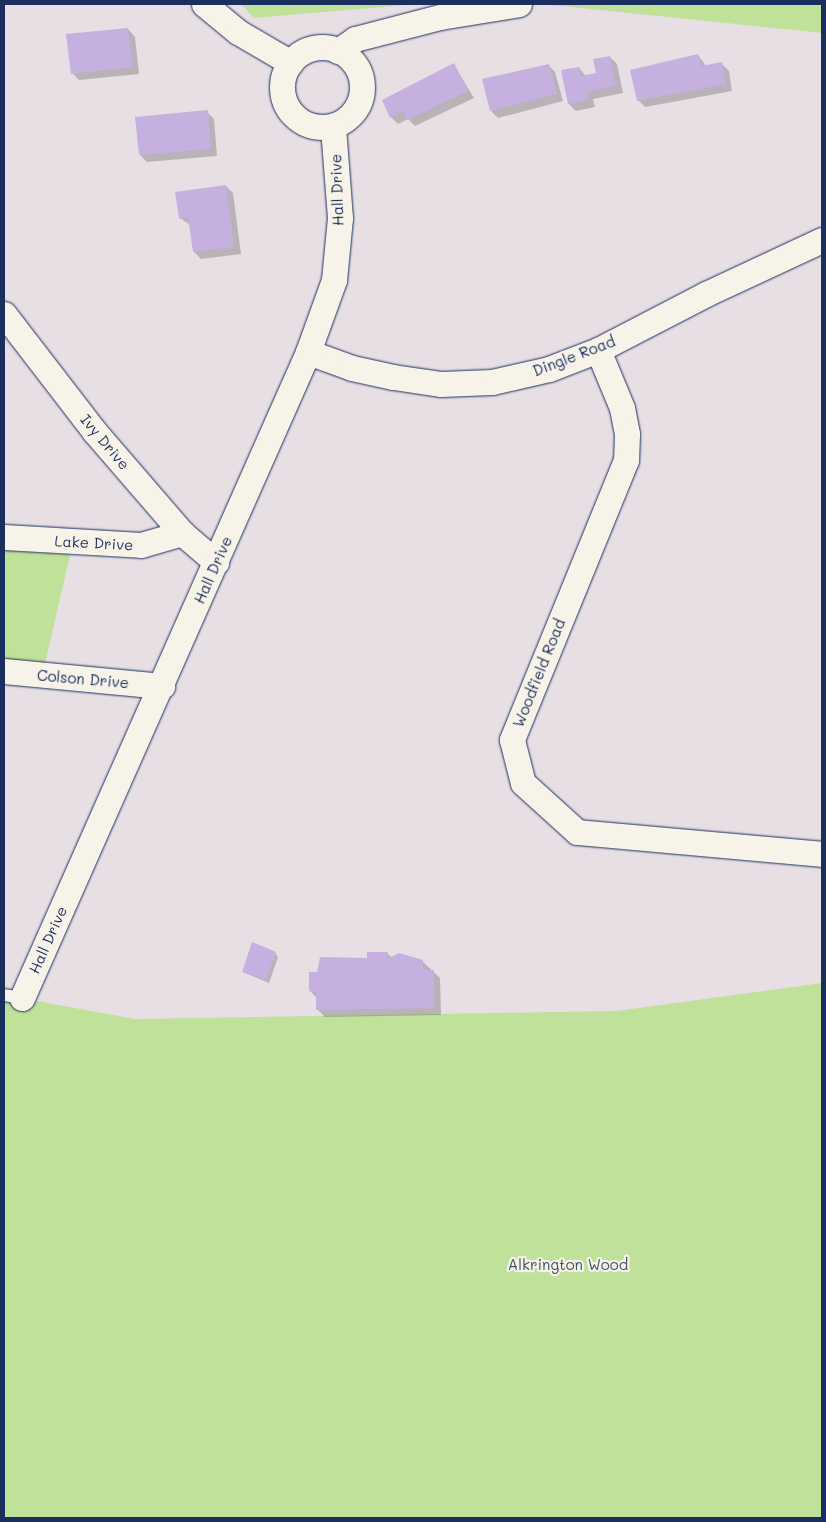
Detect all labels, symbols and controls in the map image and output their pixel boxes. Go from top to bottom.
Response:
street label: Hall Drive [327,154,347,226]
street label: Dingle Road [530,332,618,380]
street label: Ivy Drive [77,411,133,473]
street label: Lake Drive [54,532,134,554]
street label: Hall Drive [190,533,236,607]
street label: Woodfield Road [509,616,569,730]
street label: Colson Drive [36,666,130,692]
street label: Hall Drive [25,903,71,977]
park label: Alkrington Wood [508,1256,628,1274]

